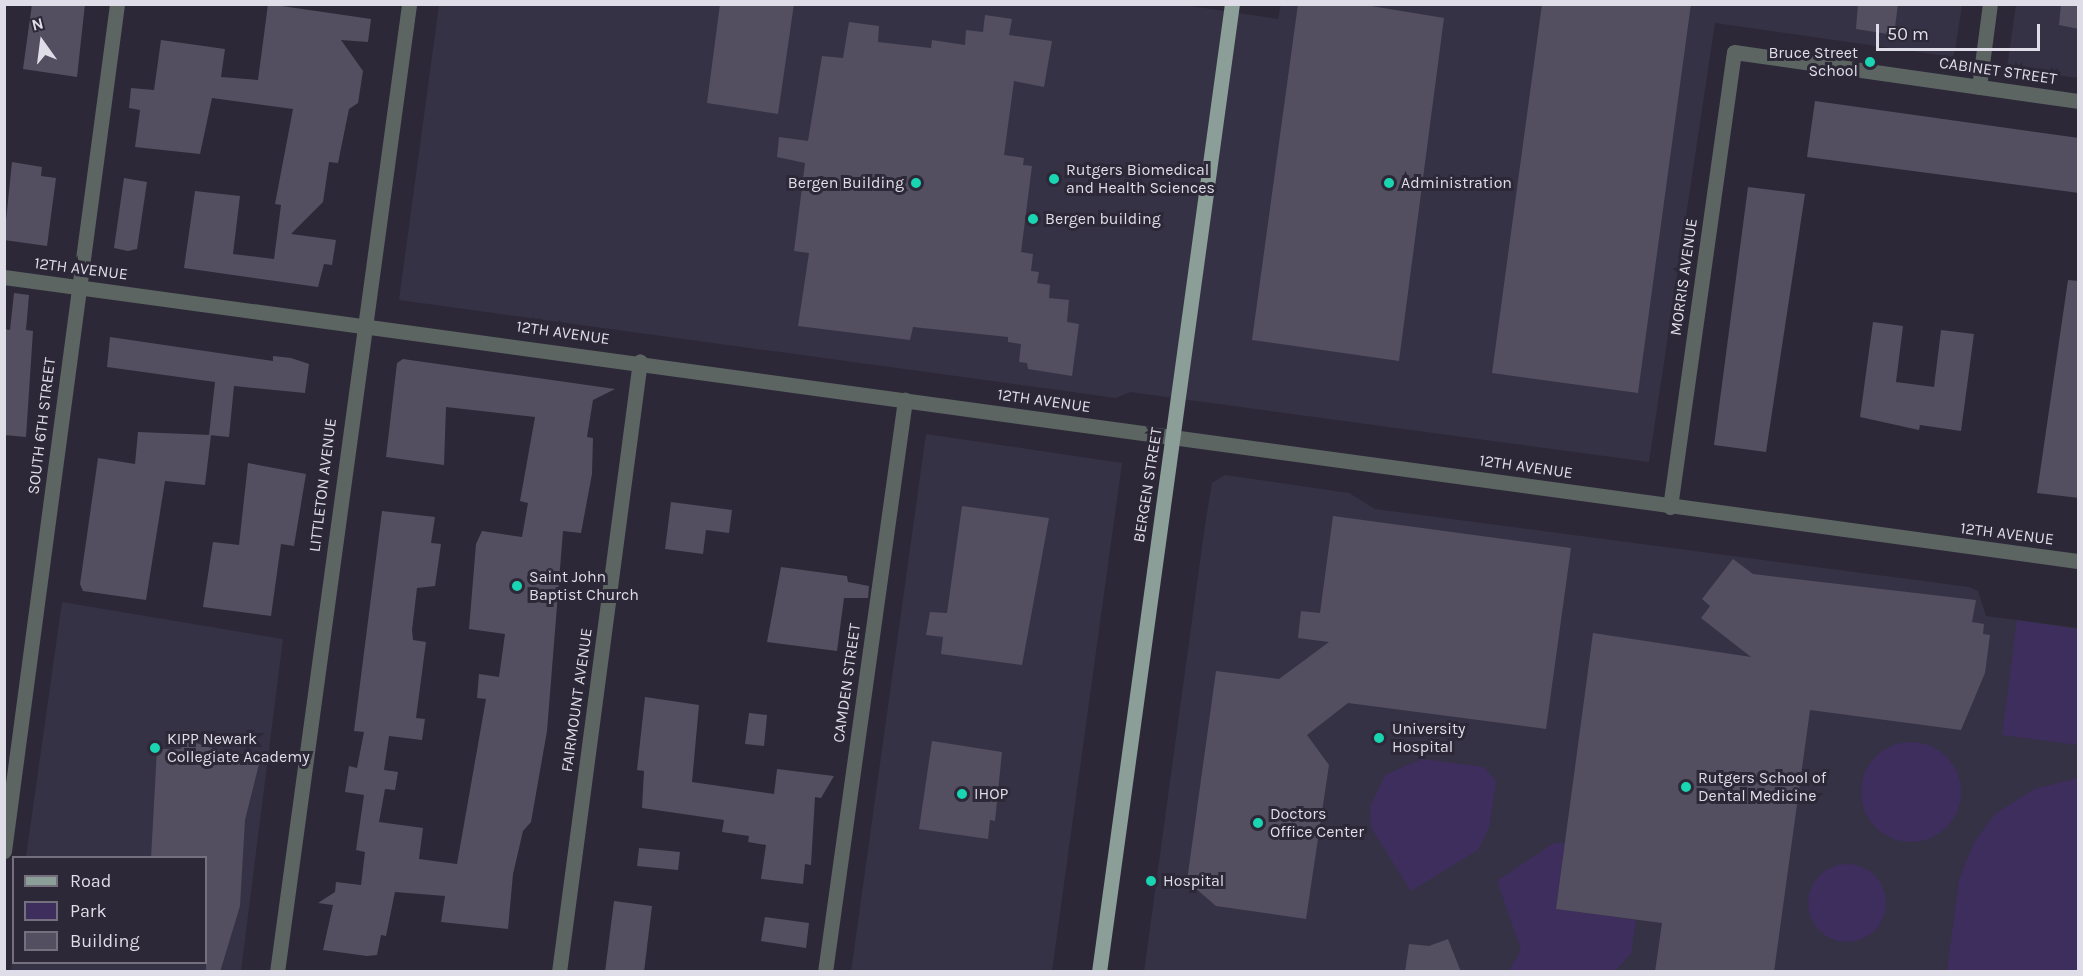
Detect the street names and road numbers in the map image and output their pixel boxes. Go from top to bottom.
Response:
street label: CABINET STREET [1938,53,2058,89]
street label: MORRIS AVENUE [1666,217,1702,337]
street label: 12TH AVENUE [33,254,129,284]
street label: 12TH AVENUE [515,317,611,349]
street label: SOUTH 6TH STREET [24,356,60,496]
street label: 12TH AVENUE [996,385,1092,417]
street label: LITTLETON AVENUE [305,417,341,553]
street label: BERGEN STREET [1129,426,1167,544]
street label: 12TH AVENUE [1478,451,1574,483]
street label: 12TH AVENUE [1959,519,2055,549]
street label: CAMDEN STREET [829,622,865,744]
street label: FAIRMOUNT AVENUE [557,627,597,773]

